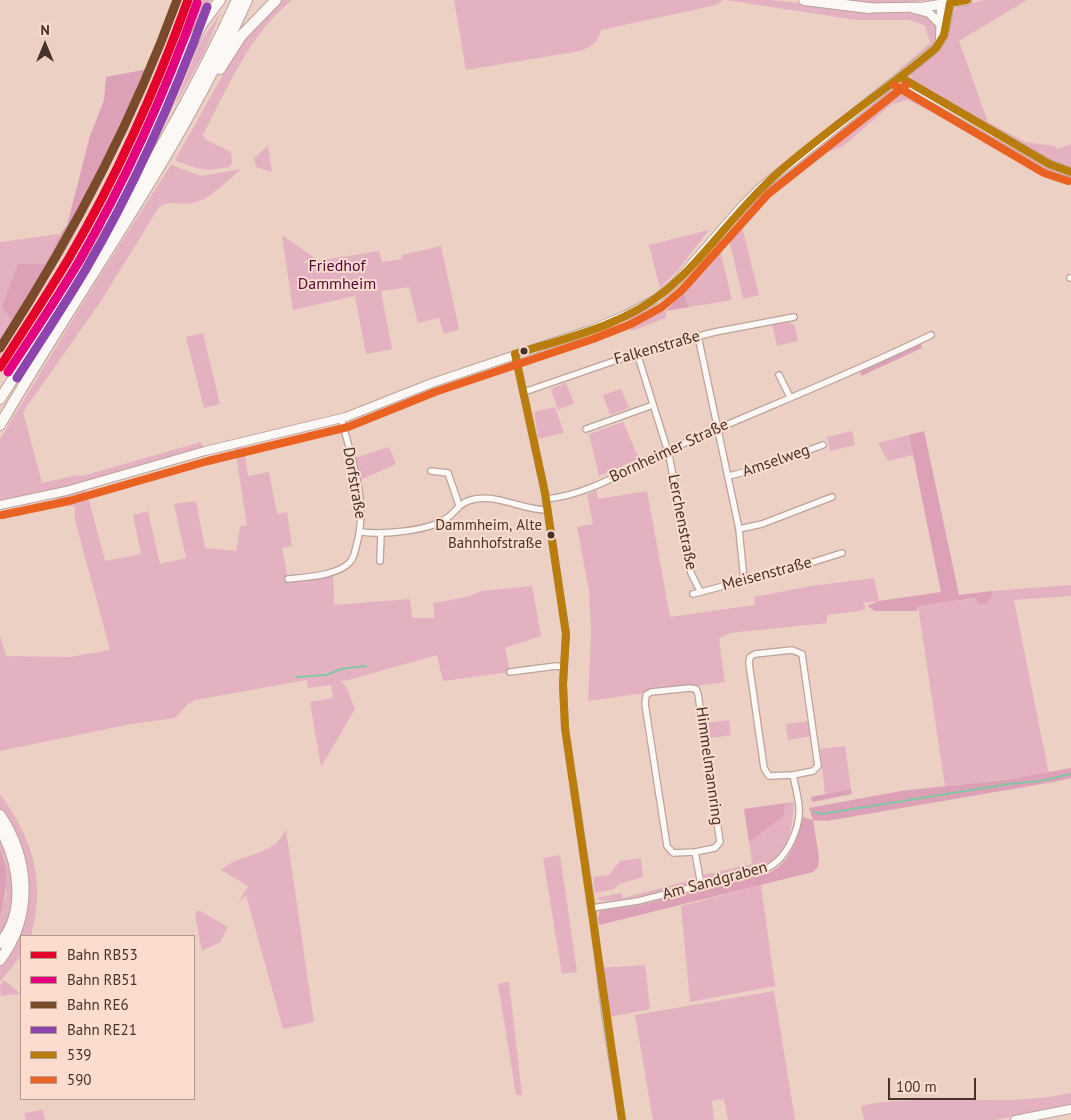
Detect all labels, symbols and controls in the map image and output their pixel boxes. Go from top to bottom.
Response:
north arrow [20,20,70,70]
text: N [40,21,50,39]
park label: Friedhof Dammheim [298,256,376,294]
street label: Falkenstraße [612,327,702,369]
unlabelled marker [519,346,529,356]
street label: Bornheimer Straße [606,415,732,487]
street label: Amselweg [740,441,812,481]
street label: Dorfstraße [338,446,370,520]
street label: Lerchenstraße [663,473,701,571]
place label: Dammheim, Alte Bahnhofstraße [435,517,542,552]
marker: Dammheim, Alte Bahnhofstraße [546,530,556,540]
street label: Meisenstraße [720,553,814,595]
street label: Himmelmannring [691,706,727,826]
street label: Am Sandgraben [660,858,770,904]
legend [20,935,195,1100]
text: Bahn RB53 [67,945,138,964]
text: Bahn RB51 [67,970,138,989]
text: Bahn RE6 [67,995,129,1014]
text: Bahn RE21 [67,1020,137,1039]
text: 539 [67,1045,92,1064]
scale bar [891,1068,978,1100]
text: 590 [67,1070,92,1089]
text: 100 m [896,1077,937,1096]

